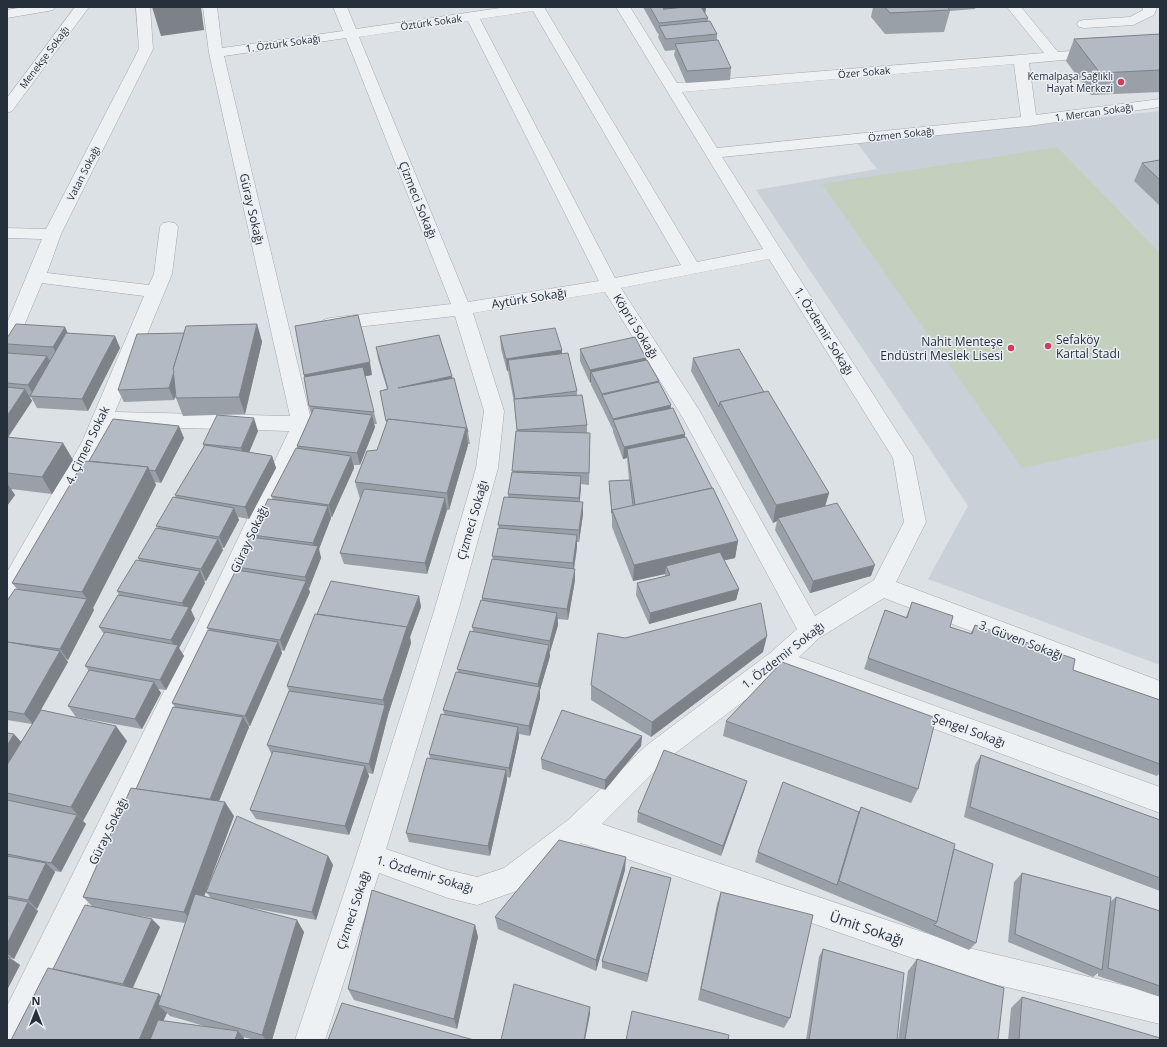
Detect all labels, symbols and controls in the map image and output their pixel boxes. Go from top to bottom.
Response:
street label: Öztürk Sokak [399,11,463,33]
street label: Menekşe Sokağı [16,23,72,91]
street label: 1. Öztürk Sokağı [245,31,321,55]
street label: Özer Sokak [837,63,891,81]
place label: Kemalpaşa Sağlıklı Hayat Merkezi [1028,69,1113,95]
marker: Kemalpaşa Sağlıklı Hayat Merkezi [1116,77,1126,87]
street label: 1. Mercan Sokağı [1054,100,1134,124]
street label: Özmen Sokağı [867,124,935,144]
street label: Vatan Sokağı [63,143,103,203]
street label: Çizmeci Sokağı [395,159,441,241]
street label: Güray Sokağı [235,171,269,247]
street label: Aytürk Sokağı [490,284,568,312]
street label: 1. Özdemir Sokağı [790,284,858,378]
street label: Köprü Sokağı [609,290,663,362]
place label: Sefaköy Kartal Stadı [1056,331,1120,362]
place label: Nahit Menteşe Endüstri Meslek Lisesi [880,333,1003,364]
marker: Sefaköy Kartal Stadı [1043,341,1053,351]
marker: Nahit Menteşe Endüstri Meslek Lisesi [1006,343,1016,353]
street label: 4. Çimen Sokak [61,402,114,487]
street label: Çizmeci Sokağı [452,478,492,562]
street label: Güray Sokağı [226,502,272,576]
street label: 3. Güven Sokağı [977,616,1065,664]
street label: 1. Özdemir Sokağı [738,617,828,693]
street label: Şengel Sokağı [930,709,1008,751]
street label: Güray Sokağı [84,794,132,868]
street label: 1. Özdemir Sokağı [374,851,476,897]
street label: Çizmeci Sokağı [332,868,374,952]
street label: Ümit Sokağı [827,906,907,950]
north arrow [16,991,56,1031]
text: N [32,993,40,1008]

